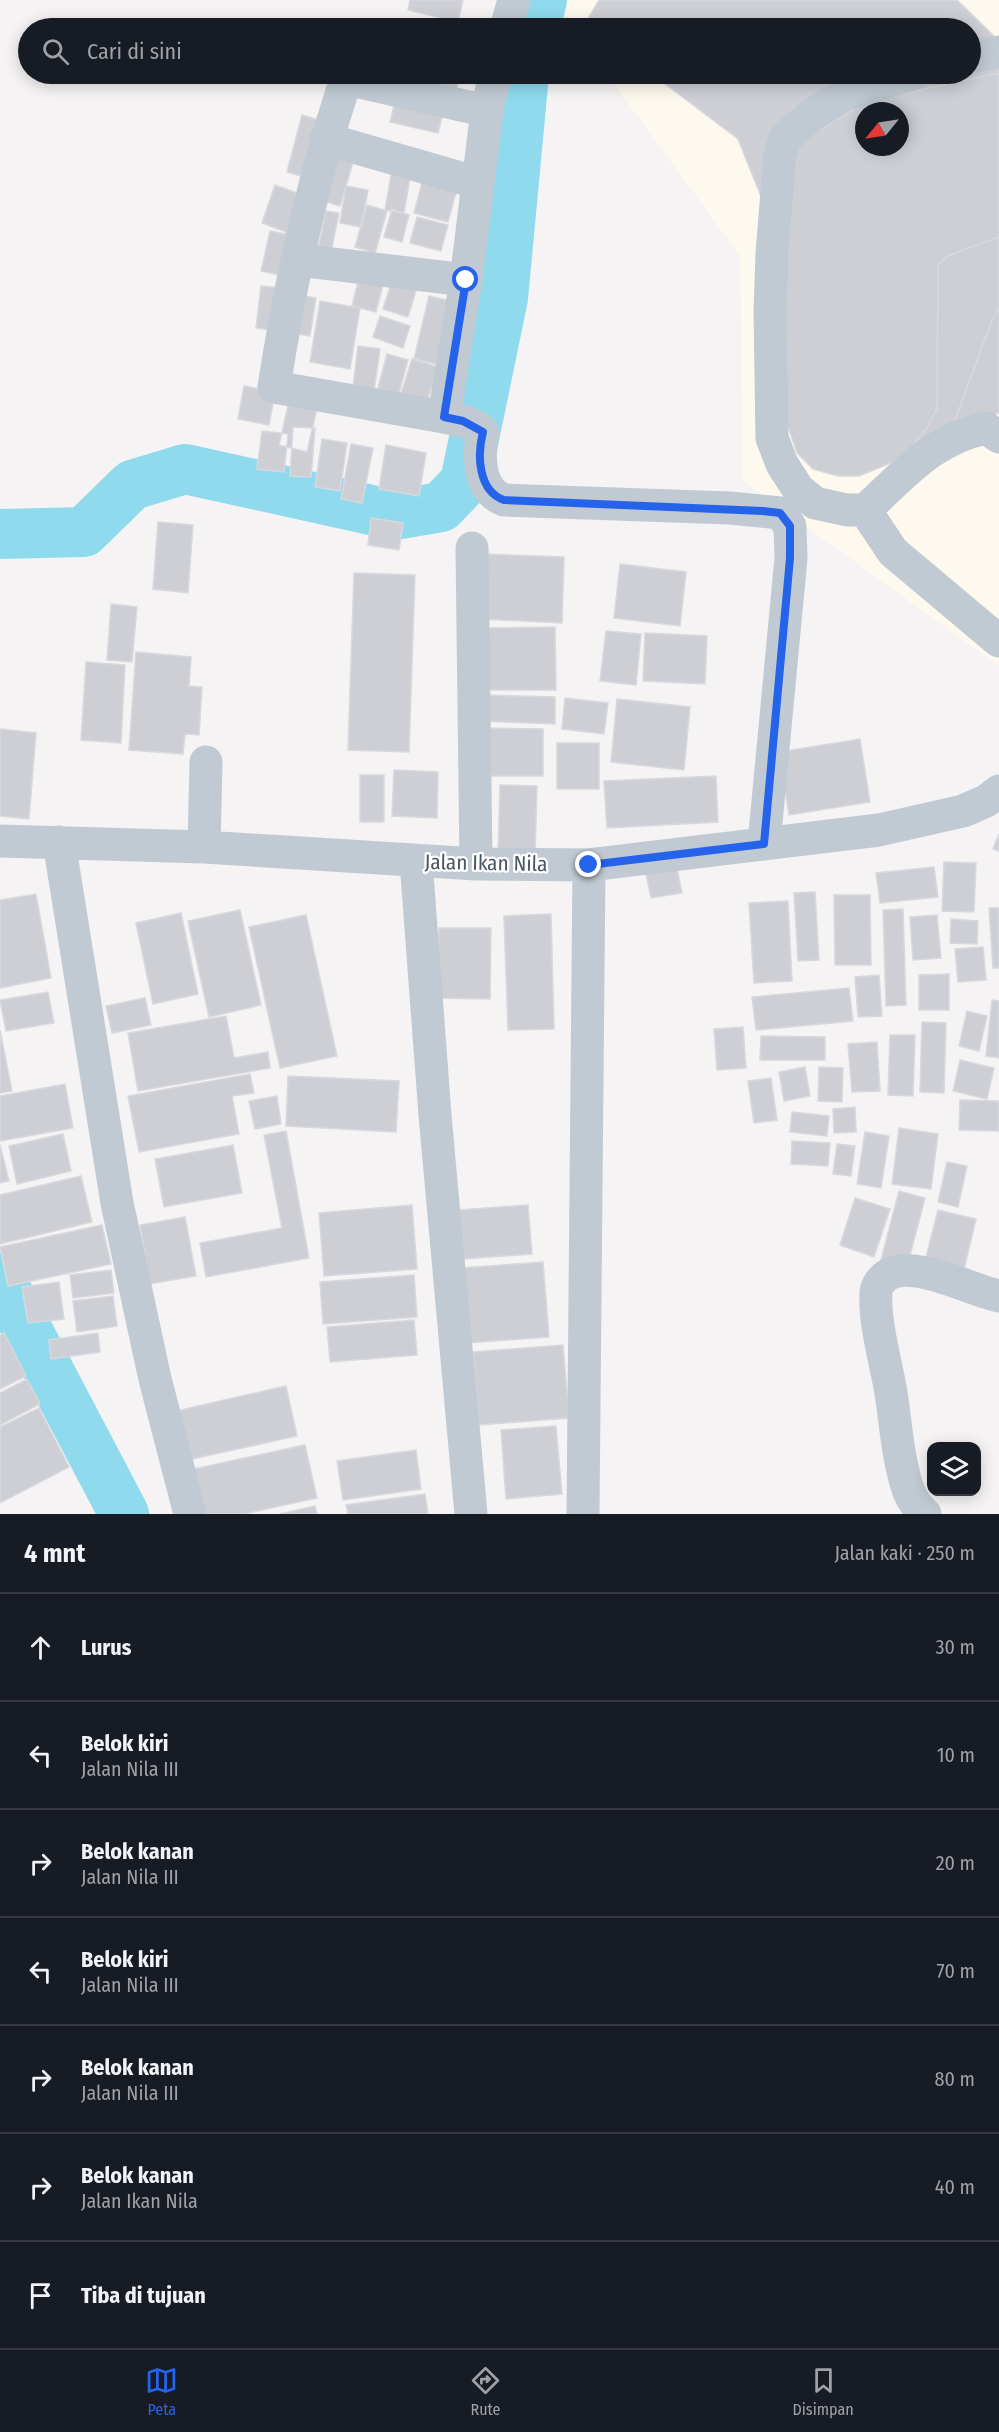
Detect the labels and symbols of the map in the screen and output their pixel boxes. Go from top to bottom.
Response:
north arrow [855,102,909,156]
route start [452,266,478,292]
street label: Jalan Ikan Nila [424,849,548,877]
route end [575,851,601,877]

